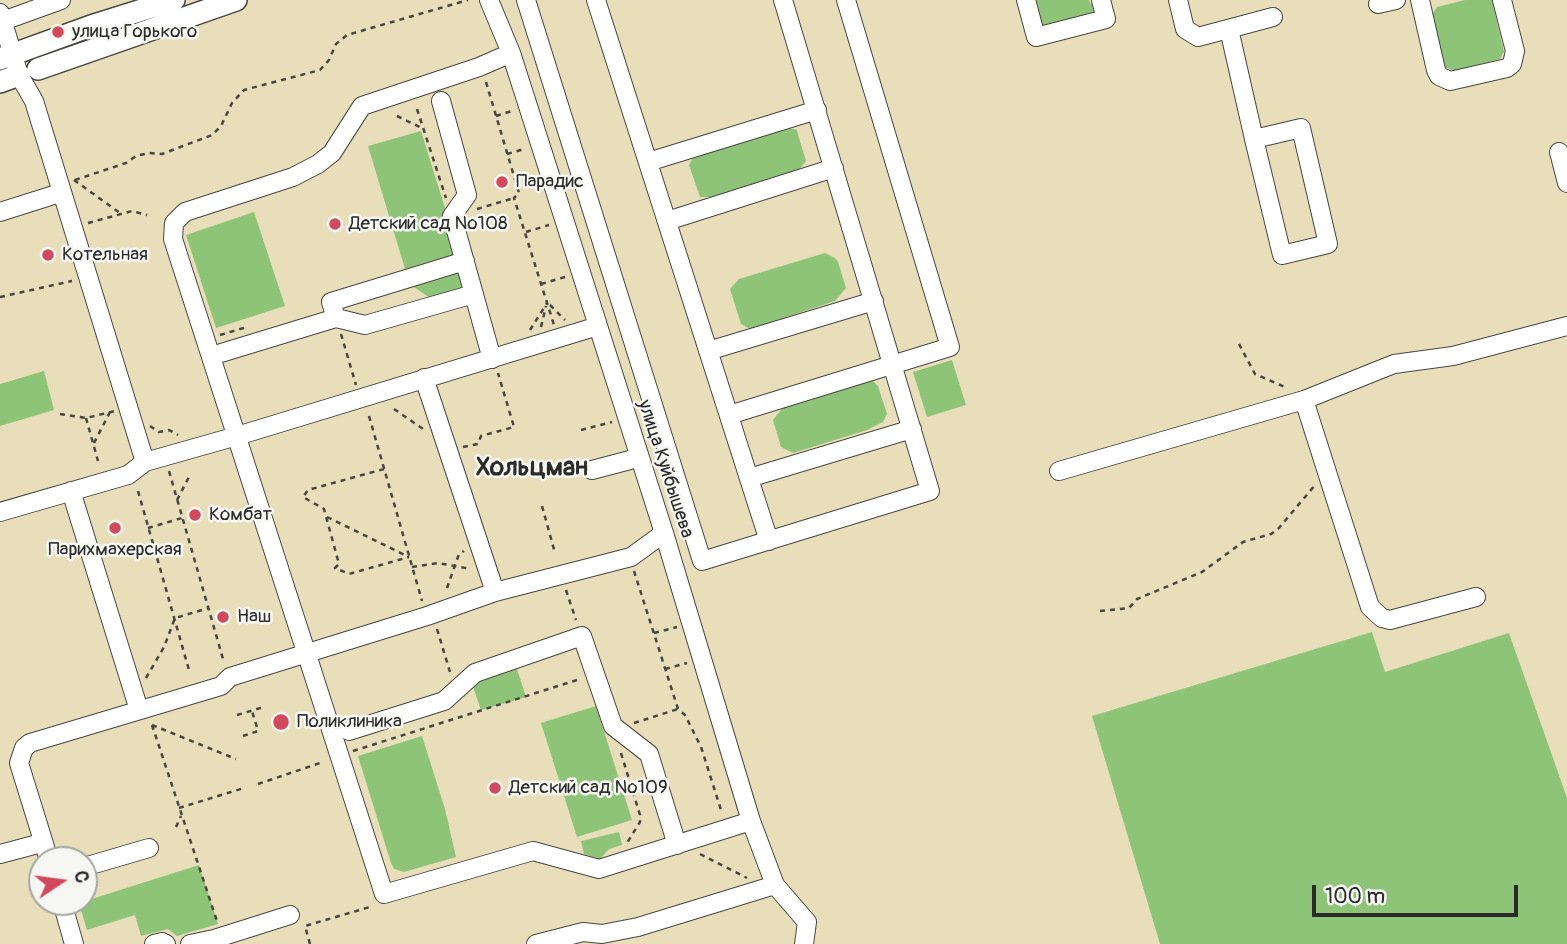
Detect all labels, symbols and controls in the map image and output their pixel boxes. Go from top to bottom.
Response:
place label: улица Горького [72,21,197,43]
marker: улица Горького [50,24,66,40]
place label: Парадис [516,171,584,193]
marker: Парадис [494,174,510,190]
place label: Детский сад №108 [349,213,507,235]
marker: Детский сад №108 [327,216,343,232]
place label: Котельная [62,244,148,266]
marker: Котельная [40,247,56,263]
street label: улица Куйбышева [632,397,698,541]
district label: Хольцман [476,452,588,484]
place label: Комбат [209,504,272,526]
marker: Комбат [187,507,203,523]
marker: Парихмахерская [107,520,123,536]
place label: Парихмахерская [48,539,182,561]
place label: Наш [237,606,271,628]
marker: Наш [215,609,231,625]
place label: Поликлиника [297,711,402,733]
marker: Поликлиника [271,712,291,732]
place label: Детский сад №109 [509,777,668,799]
marker: Детский сад №109 [487,780,503,796]
north arrow [28,846,98,916]
text: С [68,868,95,885]
scale bar [1315,870,1522,914]
text: 100 m [1325,883,1385,910]

